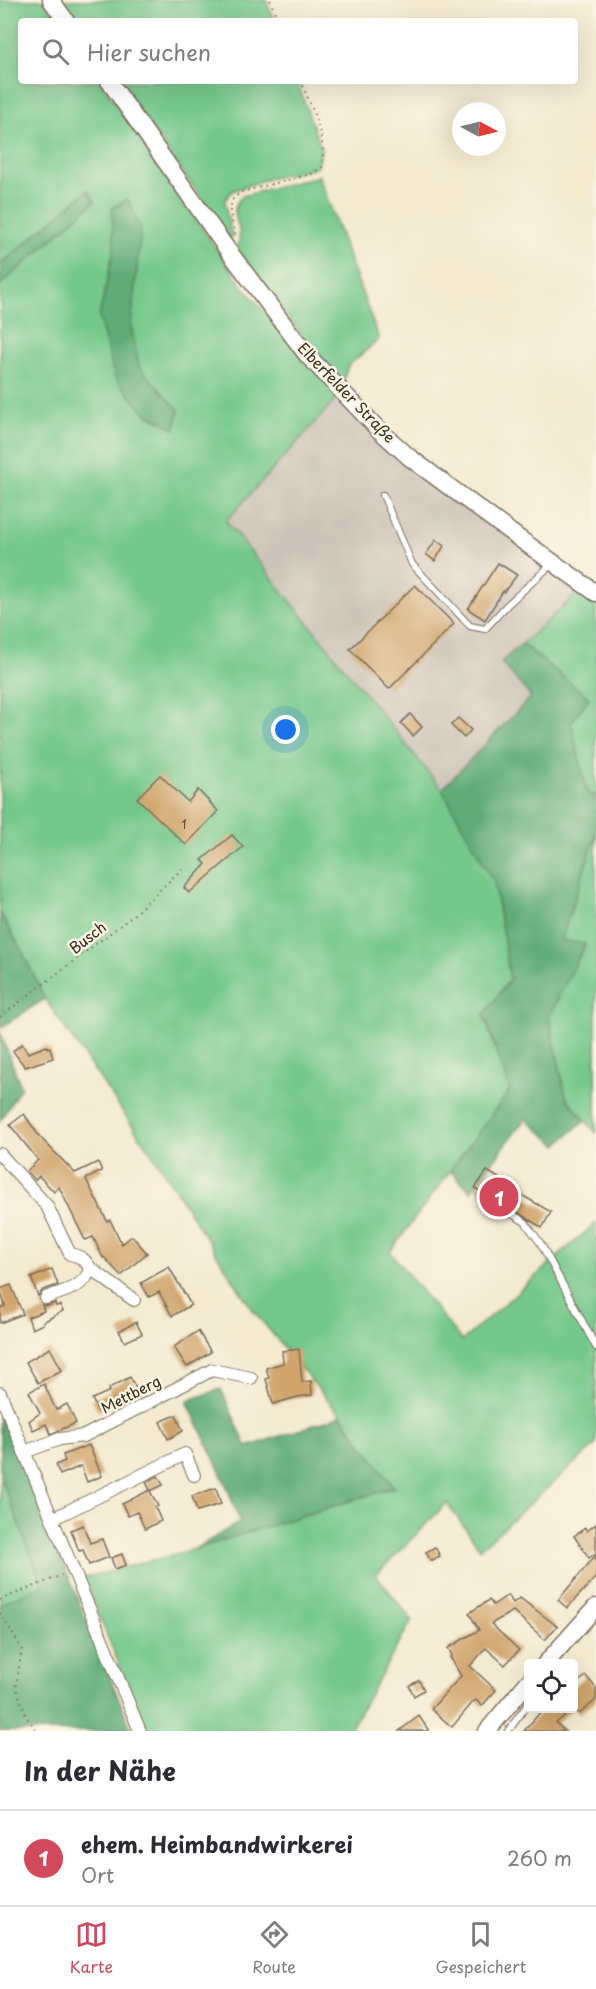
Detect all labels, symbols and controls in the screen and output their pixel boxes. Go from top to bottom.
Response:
search box [18,18,578,84]
icon: search [39,35,72,68]
text: Hier suchen [87,35,211,68]
north arrow [452,102,506,156]
street label: Elberfelder Straße [293,336,401,448]
your location [271,715,300,744]
house number: 1 [181,815,187,833]
street label: Busch [64,915,111,959]
pin: 1 [480,1174,518,1220]
street label: Mettberg [96,1369,164,1419]
map controls [524,1659,578,1713]
button: locate [524,1659,578,1713]
text: In der Nähe [24,1751,176,1790]
text: ehem. Heimbandwirkerei [81,1827,353,1860]
text: 1 [39,1843,48,1873]
text: 260 m [507,1843,572,1873]
text: Ort [81,1860,114,1890]
tab: Karte [70,1918,113,1978]
tab: Route [252,1918,296,1978]
tab: Gespeichert [435,1918,526,1978]

